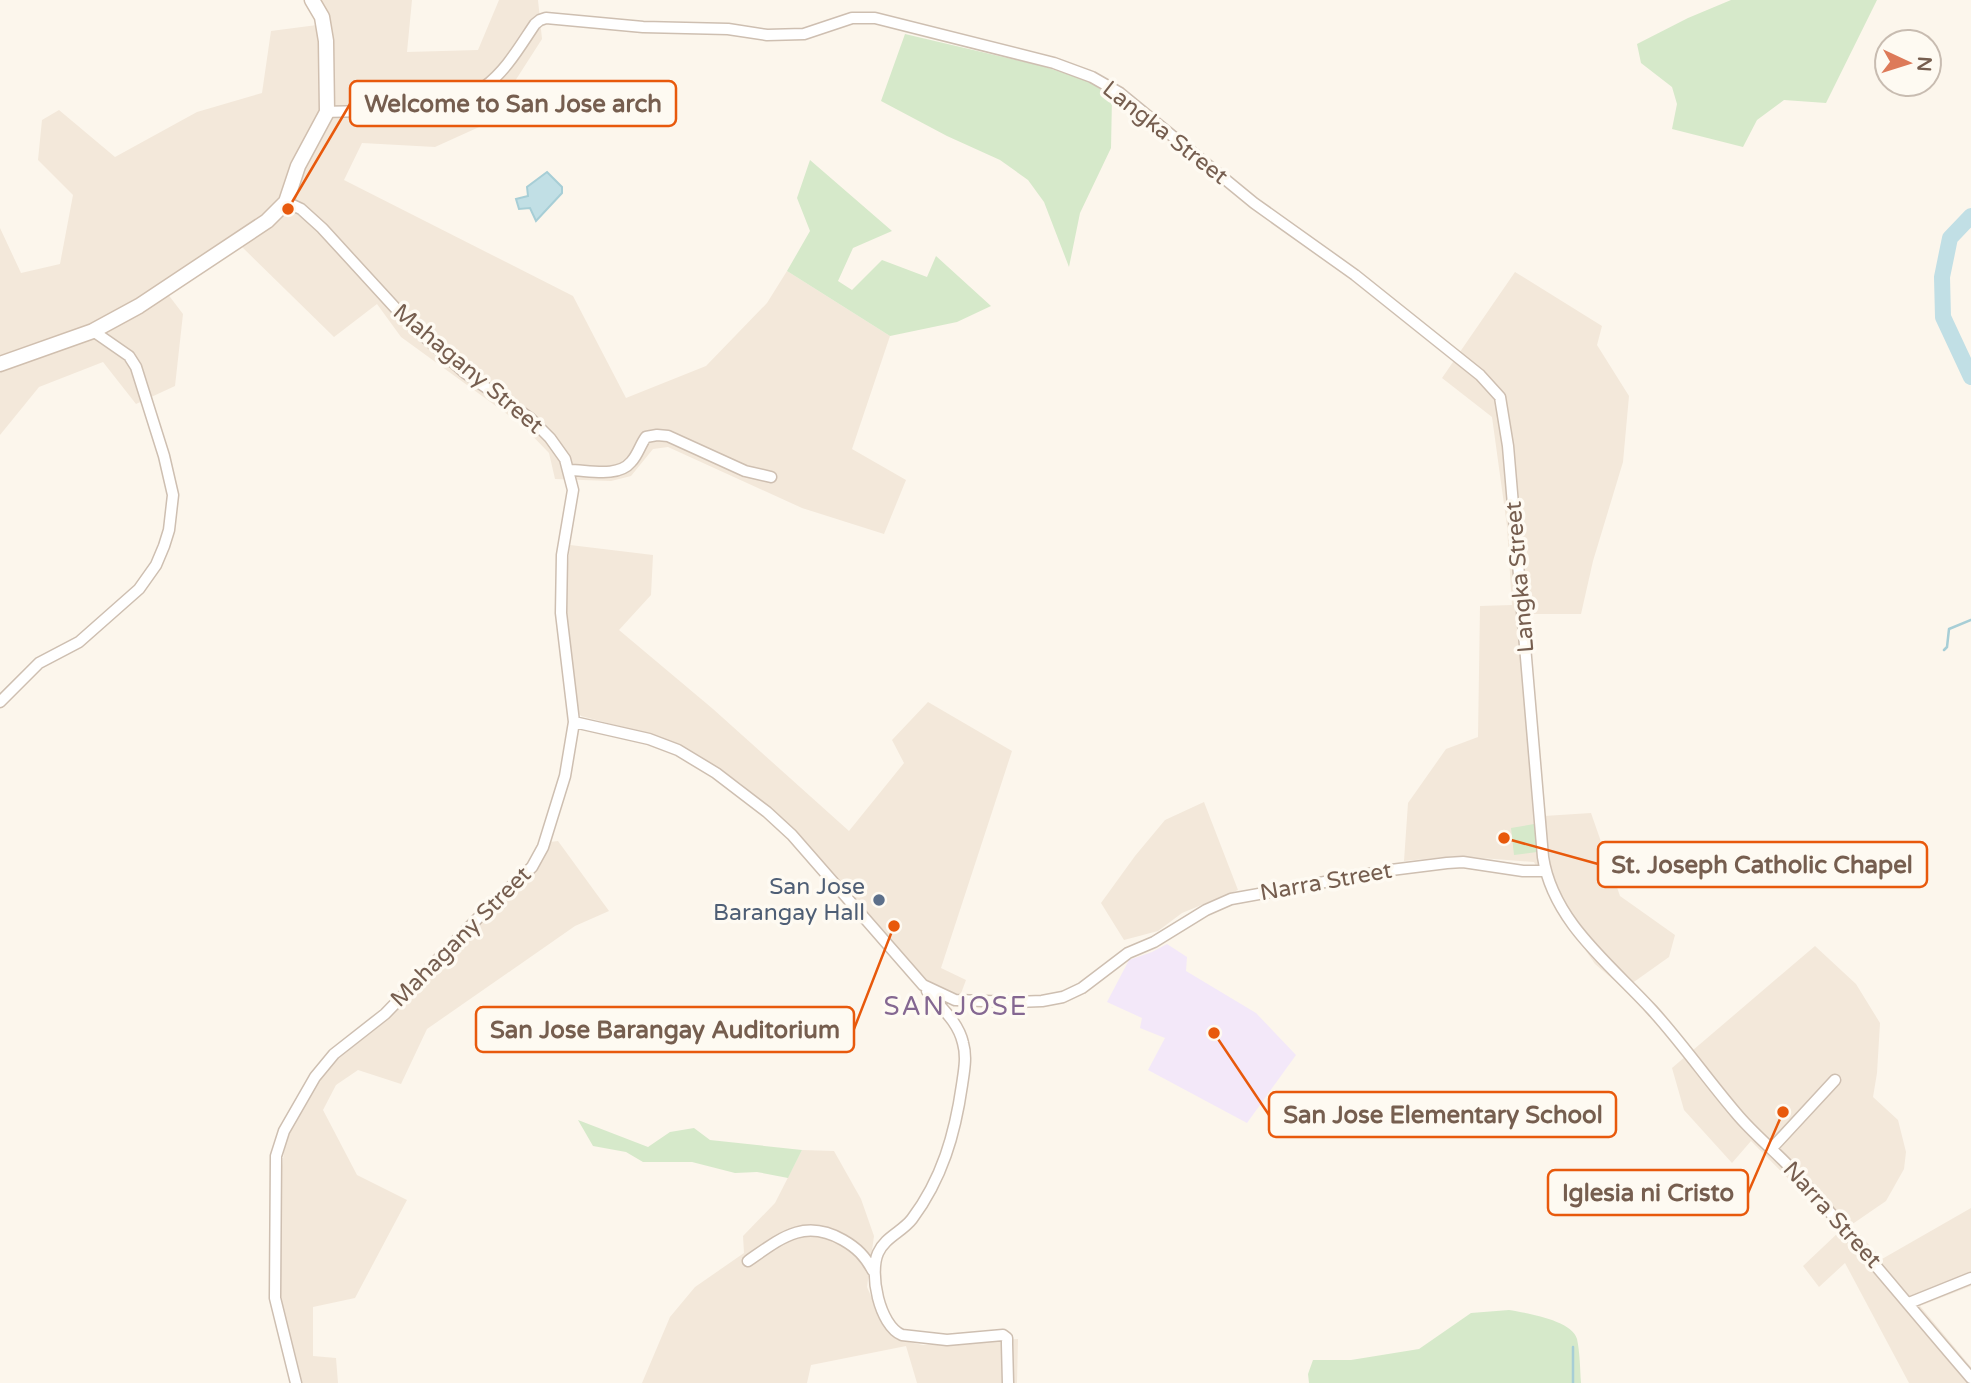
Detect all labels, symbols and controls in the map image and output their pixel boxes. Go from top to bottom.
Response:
north arrow [1873,28,1943,98]
text: N [1912,56,1935,72]
street label: Langka Street [1097,75,1234,191]
callout: Welcome to San Jose arch [350,81,676,126]
text: Welcome to San Jose arch [364,90,662,119]
street label: Mahagany Street [387,298,549,440]
street label: Langka Street [1499,500,1541,654]
callout: St. Joseph Catholic Chapel [1598,842,1927,887]
text: St. Joseph Catholic Chapel [1611,851,1913,880]
street label: Narra Street [1258,857,1394,907]
street label: Mahagany Street [385,861,537,1013]
place label: San Jose Barangay Hall [713,873,865,927]
marker: San Jose Barangay Hall [871,892,887,908]
district label: SAN JOSE [884,991,1028,1022]
callout: San Jose Barangay Auditorium [476,1007,854,1052]
text: San Jose Barangay Auditorium [490,1016,840,1045]
callout: San Jose Elementary School [1269,1092,1616,1137]
text: San Jose Elementary School [1283,1101,1603,1130]
street label: Narra Street [1777,1156,1887,1274]
callout: Iglesia ni Cristo [1548,1170,1748,1215]
text: Iglesia ni Cristo [1562,1179,1734,1208]

